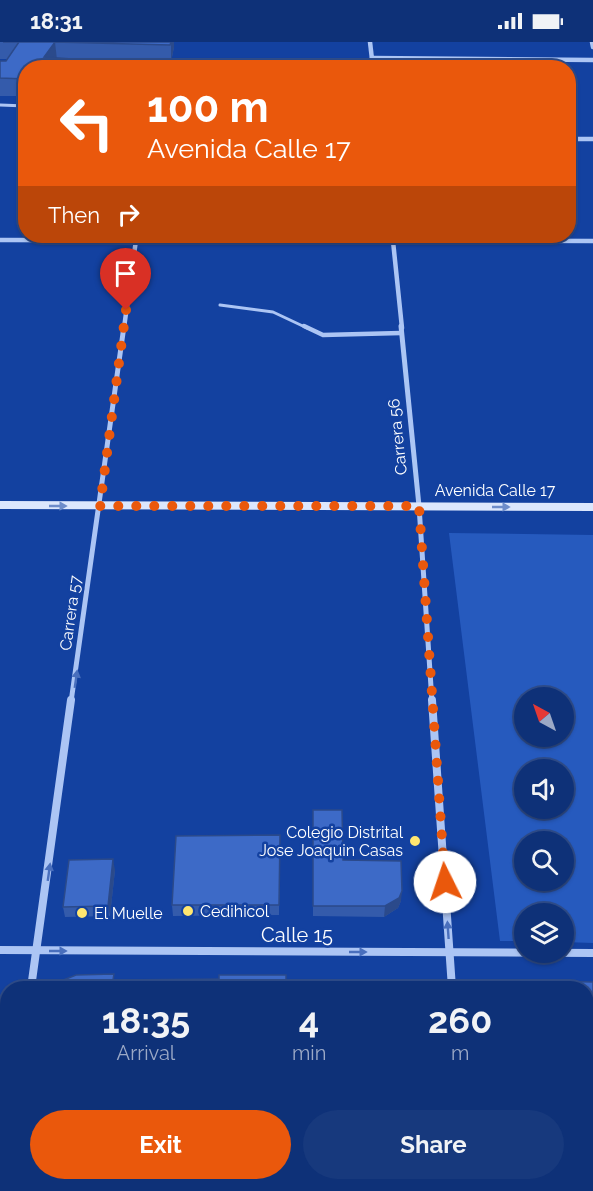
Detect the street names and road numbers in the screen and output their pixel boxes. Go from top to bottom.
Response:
street label: Carrera 56 [384,398,411,476]
street label: Avenida Calle 17 [435,481,556,500]
street label: Carrera 57 [56,574,85,652]
street label: Calle 15 [261,923,333,947]

